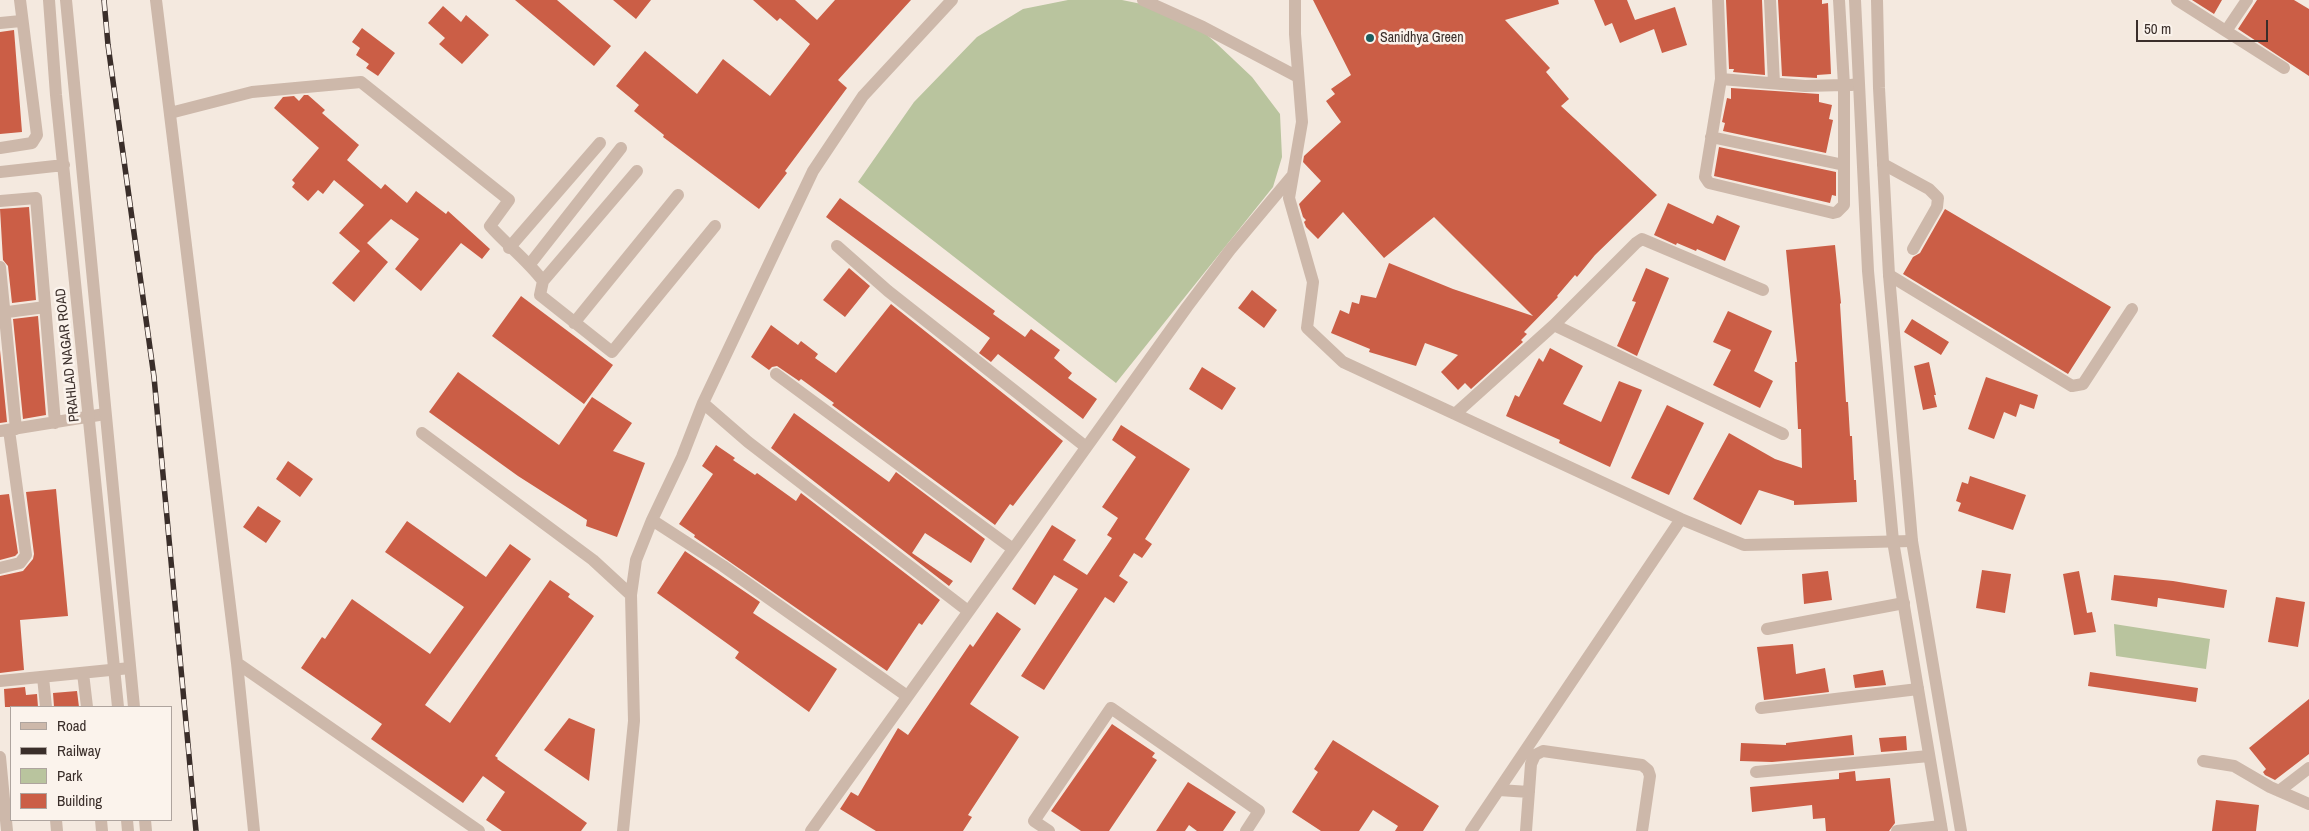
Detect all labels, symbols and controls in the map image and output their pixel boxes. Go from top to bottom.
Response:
scale bar [2139,10,2272,42]
text: 50 m [2144,18,2171,39]
place label: Sanidhya Green [1380,30,1464,46]
marker: Sanidhya Green [1364,32,1376,44]
street label: PRAHLAD NAGAR ROAD [53,287,83,423]
legend [10,706,172,821]
text: Road [57,715,86,736]
text: Railway [57,740,101,761]
text: Park [57,765,82,786]
text: Building [57,790,102,811]

